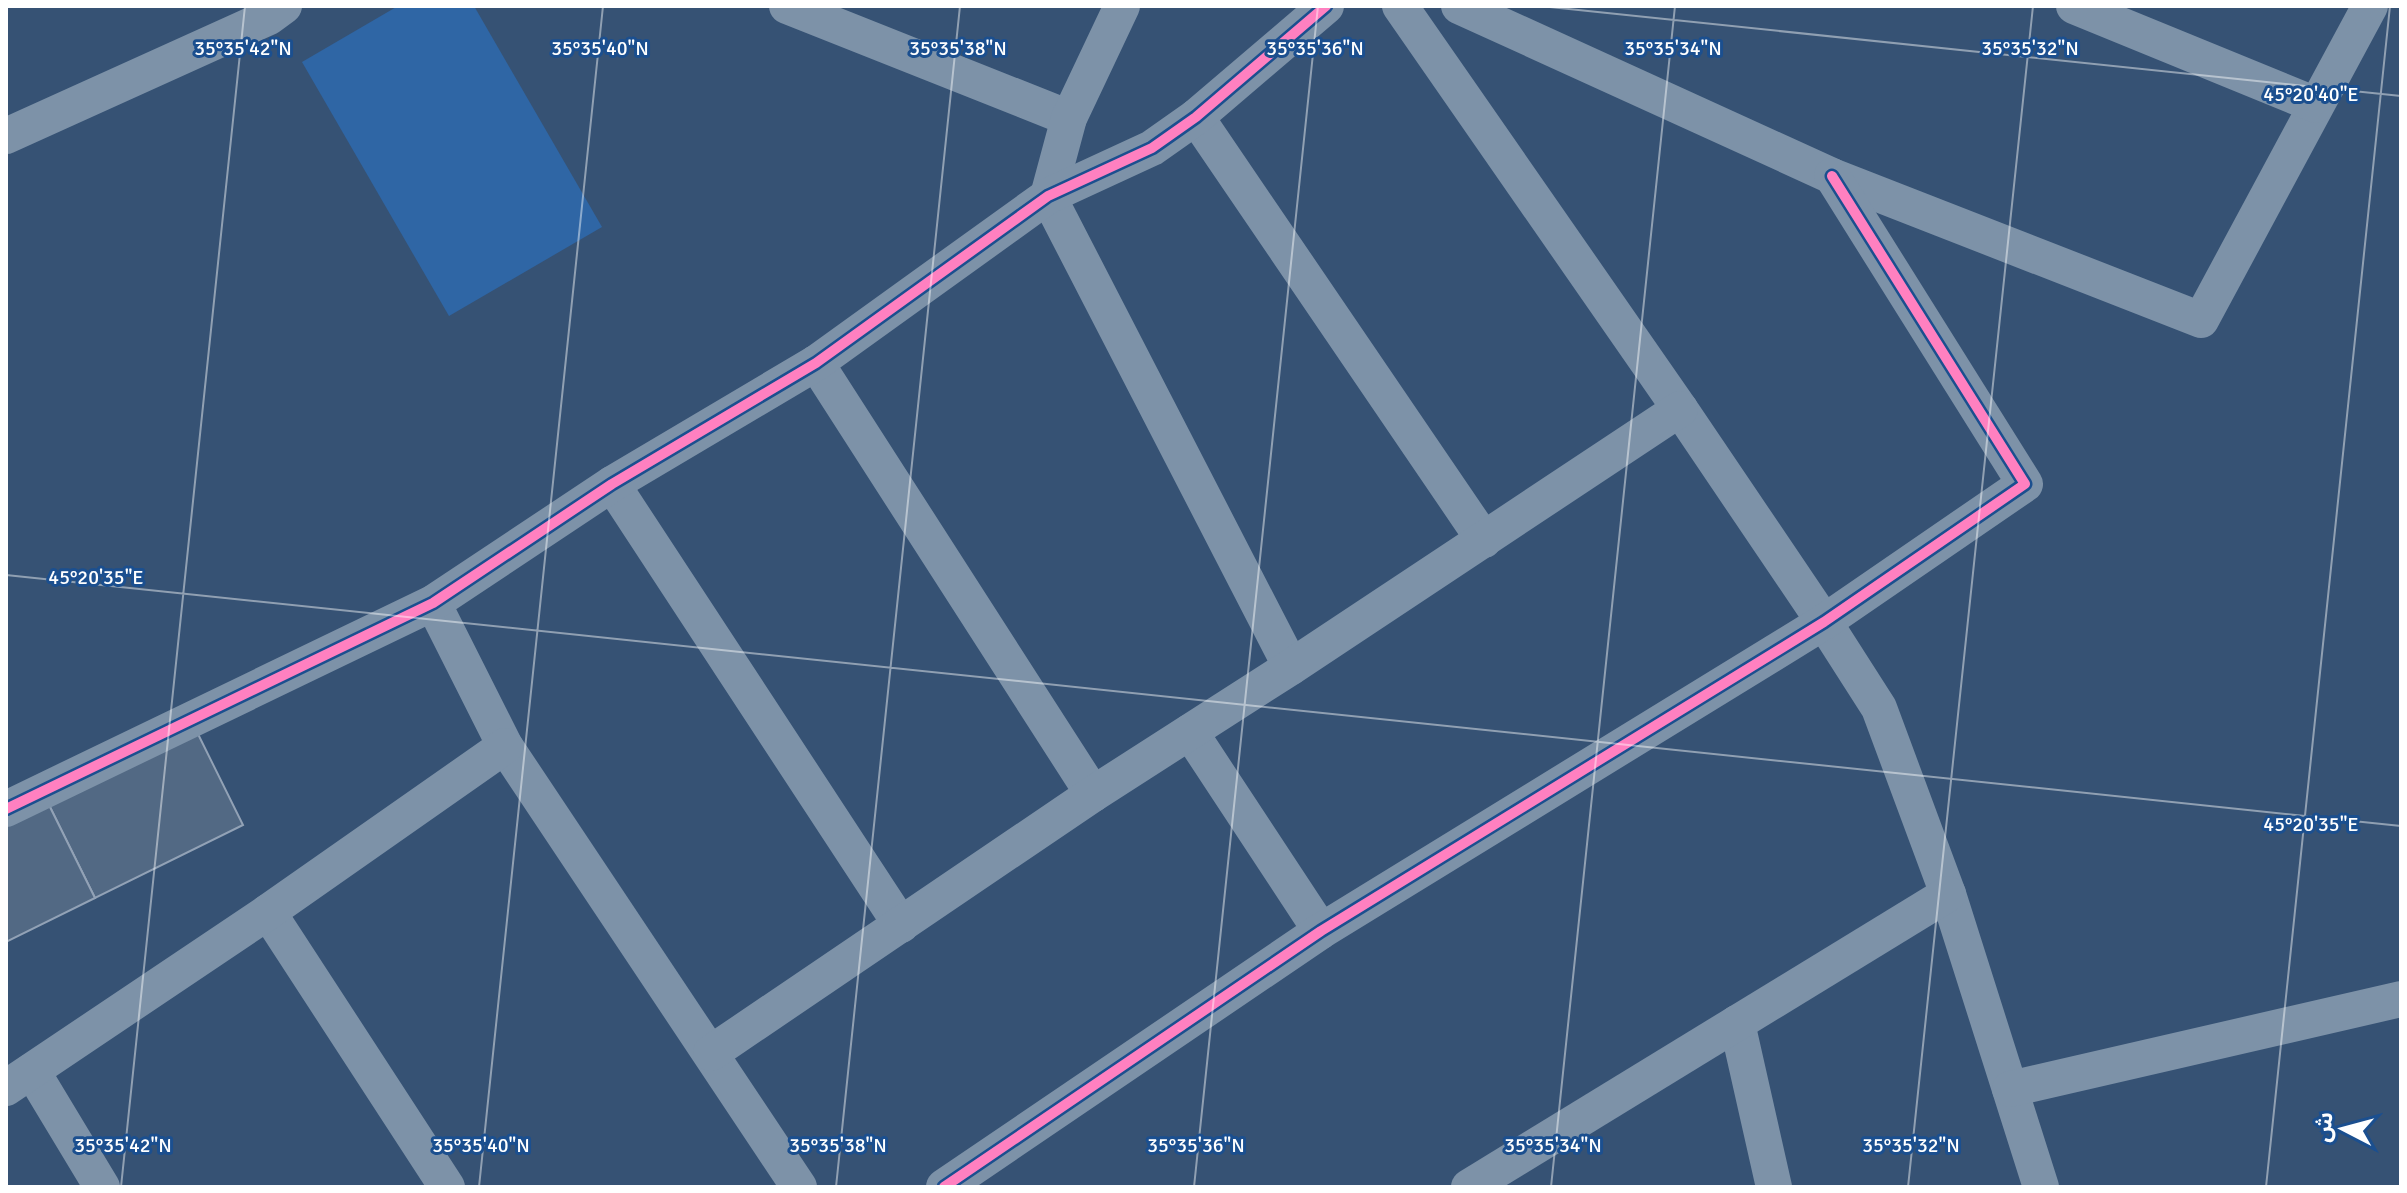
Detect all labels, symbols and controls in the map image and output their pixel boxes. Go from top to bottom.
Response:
text: 35°35'42"N [194,36,292,61]
text: 35°35'40"N [551,36,649,61]
text: 35°35'38"N [909,36,1007,61]
text: 35°35'36"N [1266,36,1364,61]
text: 35°35'34"N [1624,36,1722,61]
text: 35°35'32"N [1981,36,2079,61]
text: 45°20'40"E [2263,82,2359,107]
text: 45°20'35"E [48,565,144,590]
text: 45°20'35"E [2263,812,2359,837]
north arrow [2303,1089,2383,1169]
text: ش [2309,1111,2339,1143]
text: 35°35'42"N [74,1133,172,1158]
text: 35°35'40"N [432,1133,530,1158]
text: 35°35'38"N [789,1133,887,1158]
text: 35°35'36"N [1147,1133,1245,1158]
text: 35°35'34"N [1504,1133,1602,1158]
text: 35°35'32"N [1862,1133,1960,1158]

